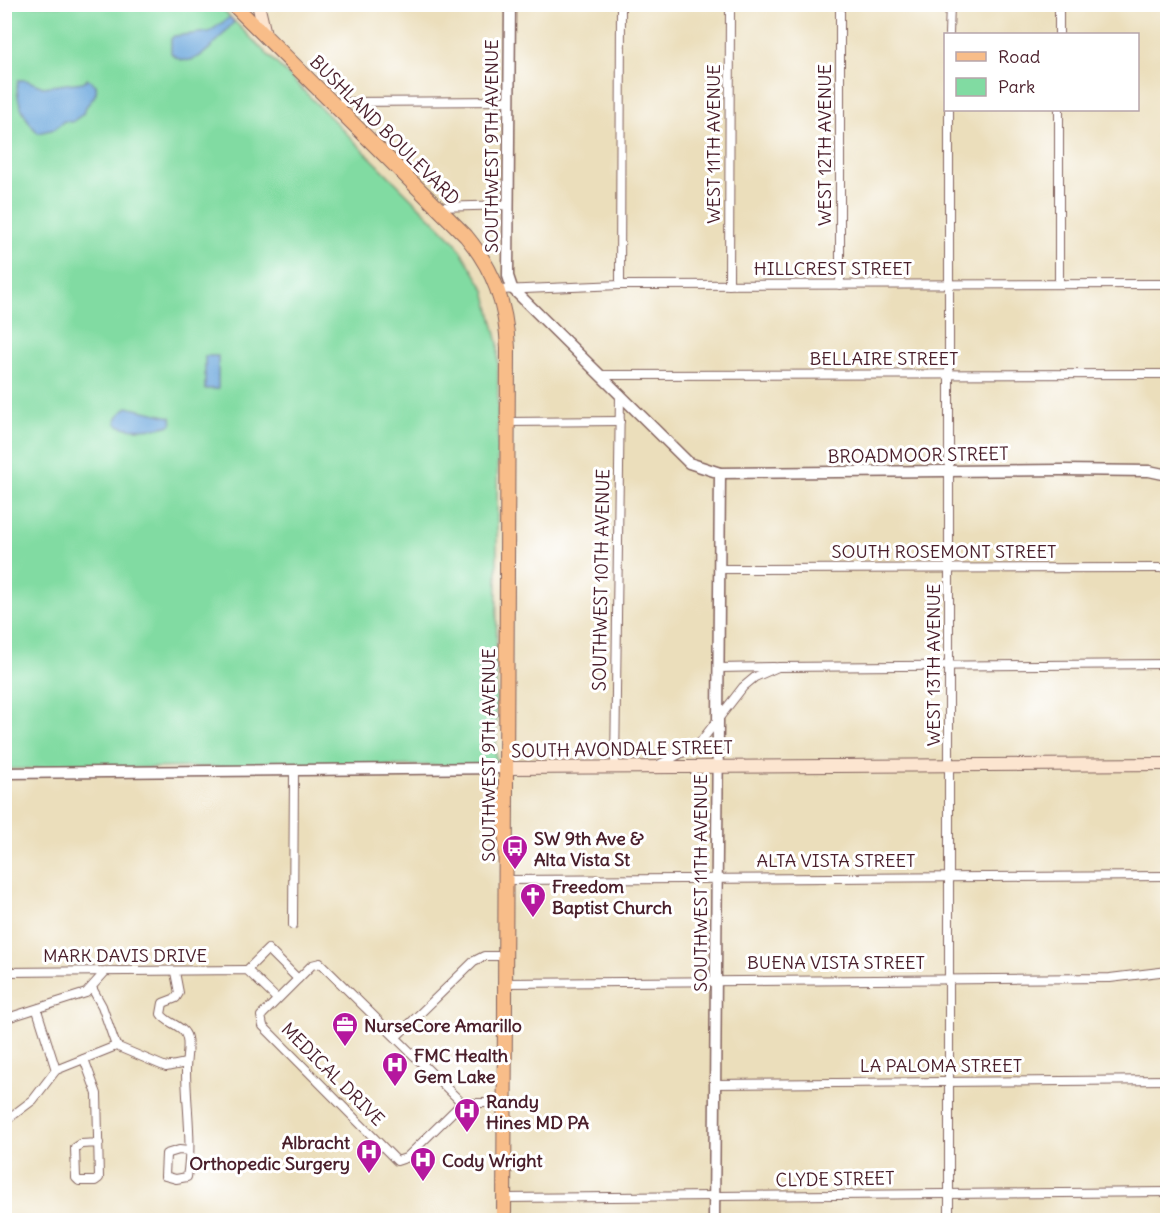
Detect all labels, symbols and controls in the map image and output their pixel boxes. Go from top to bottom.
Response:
legend [944,33,1139,111]
street label: SOUTHWEST 9TH AVENUE [480,39,503,253]
text: Road [998,45,1041,68]
street label: BUSHLAND BOULEVARD [305,50,465,210]
street label: WEST 11TH AVENUE [702,64,725,224]
street label: WEST 12TH AVENUE [813,64,836,226]
text: Park [998,75,1035,98]
street label: HILLCREST STREET [754,257,912,280]
street label: BELLAIRE STREET [809,347,959,370]
street label: BROADMOOR STREET [827,442,1009,468]
street label: SOUTHWEST 10TH AVENUE [588,469,614,691]
street label: SOUTH ROSEMONT STREET [832,540,1056,563]
street label: WEST 13TH AVENUE [922,584,945,746]
street label: SOUTHWEST 9TH AVENUE [477,648,500,862]
street label: SOUTH AVONDALE STREET [511,736,733,762]
street label: SOUTHWEST 11TH AVENUE [689,774,712,992]
place label: SW 9th Ave & Alta Vista St [534,827,644,871]
bus stop icon: SW 9th Ave & Alta Vista St [500,833,530,871]
street label: ALTA VISTA STREET [756,849,916,872]
place label: Freedom Baptist Church [552,875,673,919]
church icon: Freedom Baptist Church [518,881,548,919]
street label: MARK DAVIS DRIVE [43,944,207,967]
street label: BUENA VISTA STREET [747,951,925,974]
office icon: NurseCore Amarillo [330,1010,360,1048]
place label: NurseCore Amarillo [364,1014,522,1037]
street label: MEDICAL DRIVE [277,1018,389,1130]
place label: FMC Health Gem Lake [414,1044,509,1088]
hospital icon: FMC Health Gem Lake [380,1050,410,1088]
street label: LA PALOMA STREET [860,1054,1022,1077]
place label: Randy Hines MD PA [486,1090,590,1134]
hospital icon: Randy Hines MD PA [452,1096,482,1134]
place label: Albracht Orthopedic Surgery [189,1131,351,1175]
hospital icon: Albracht Orthopedic Surgery [354,1137,384,1175]
hospital icon: Cody Wright [408,1145,438,1183]
place label: Cody Wright [442,1149,543,1172]
street label: CLYDE STREET [775,1166,895,1192]

